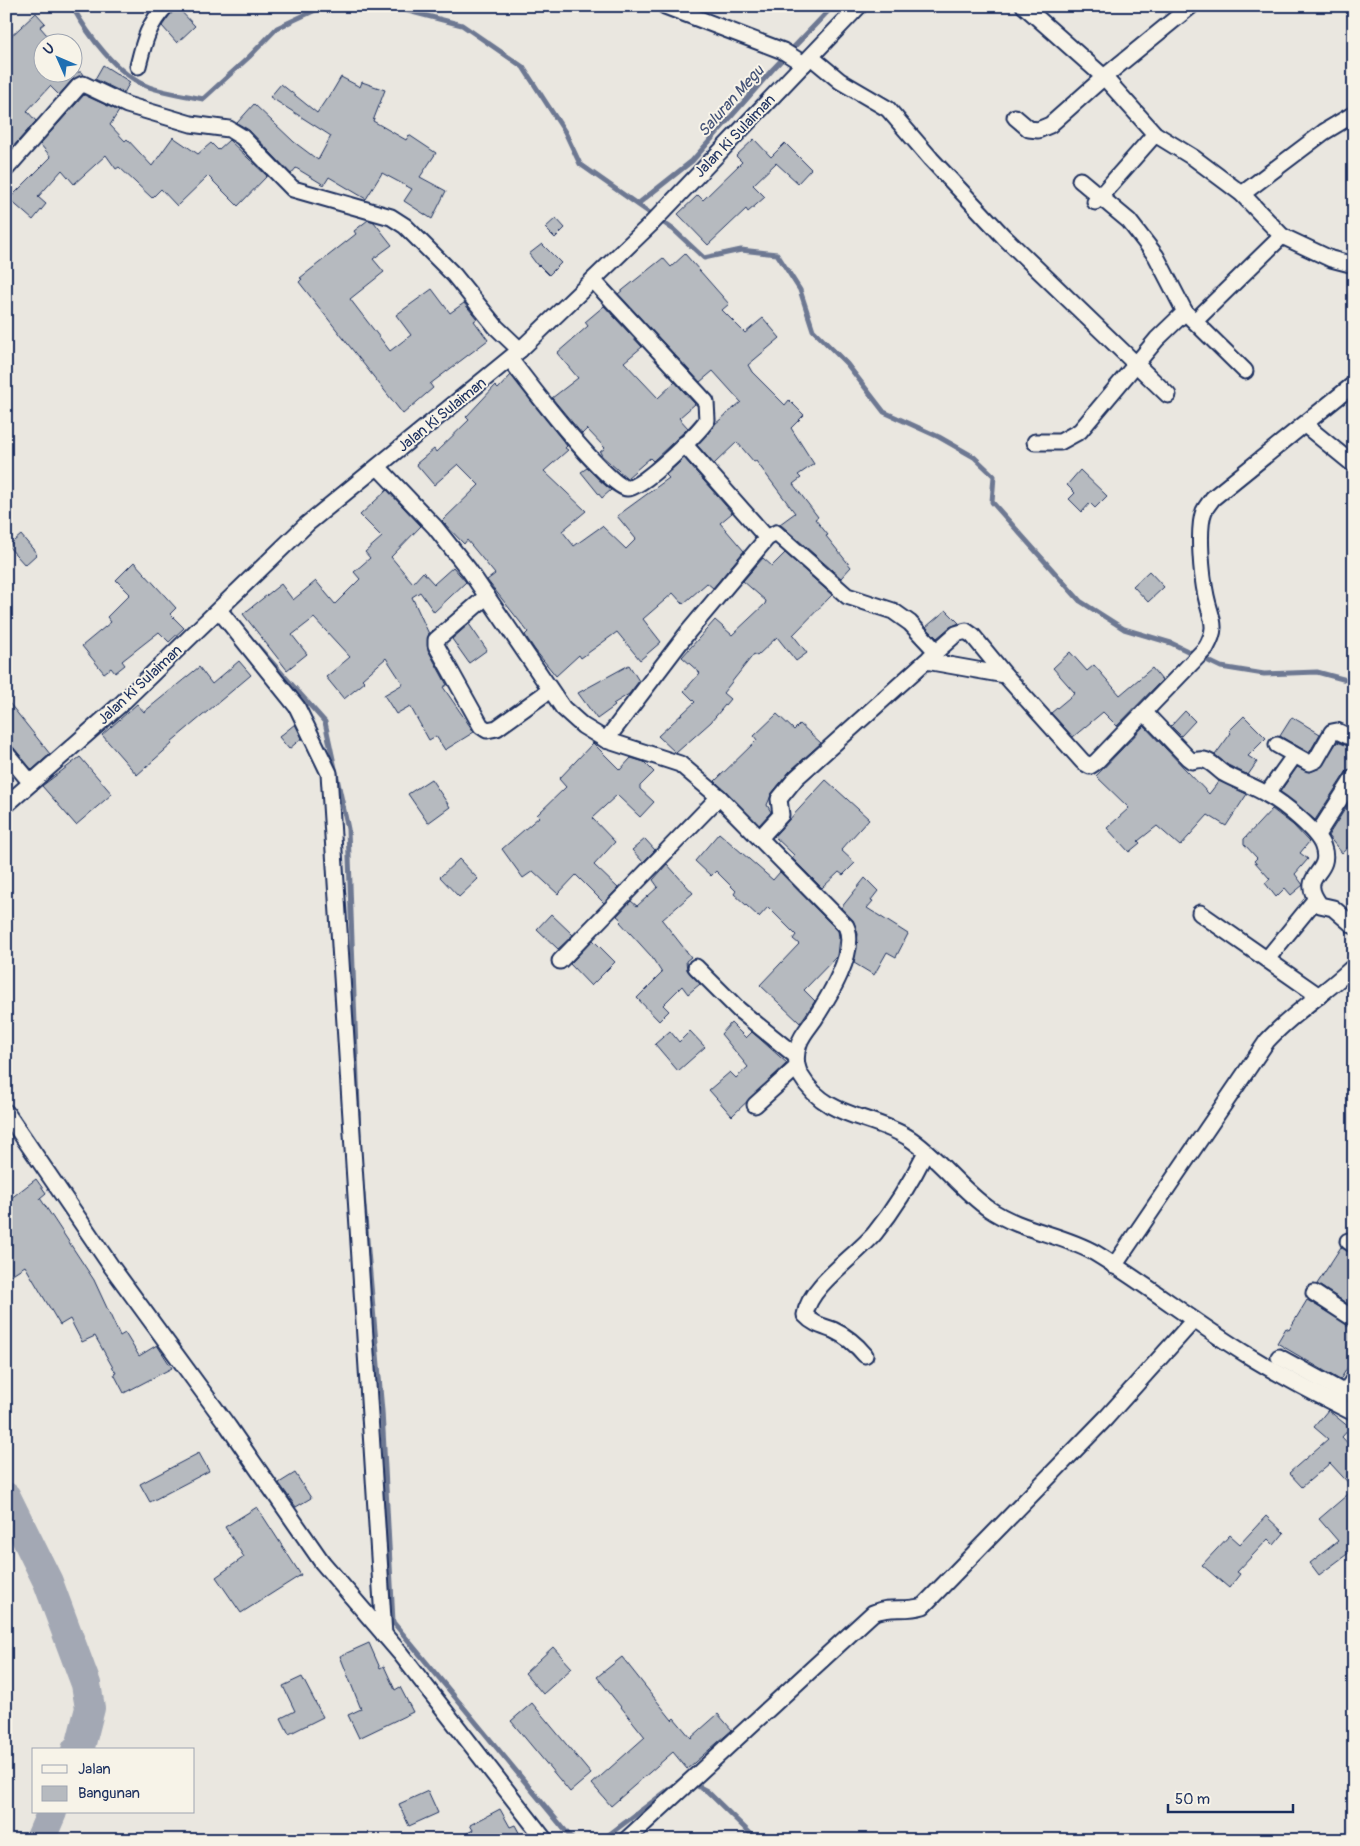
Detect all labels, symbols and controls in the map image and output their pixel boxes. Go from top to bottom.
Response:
north arrow [32,32,82,82]
text: U [40,40,58,58]
water label: Saluran Megu [694,60,769,141]
street label: Jalan Ki Sulaiman [690,90,780,182]
street label: Jalan Ki Sulaiman [394,373,490,457]
street label: Jalan Ki Sulaiman [94,641,186,729]
legend [32,1748,195,1814]
text: Jalan [78,1760,111,1779]
scale bar [1168,1781,1292,1813]
text: Bangunan [78,1784,140,1803]
text: 50 m [1175,1790,1210,1809]

